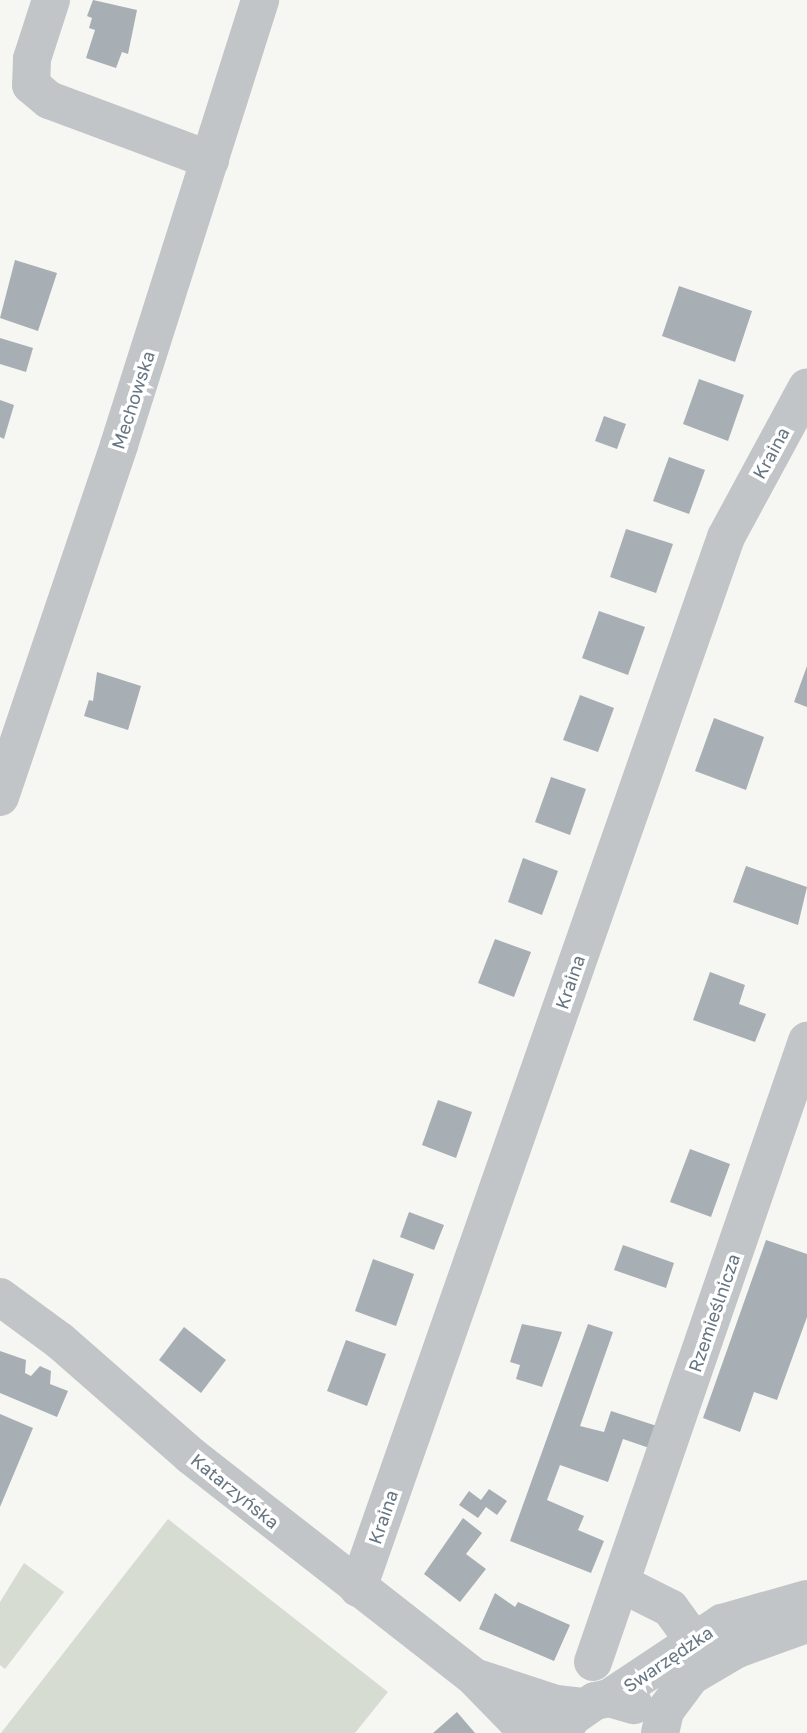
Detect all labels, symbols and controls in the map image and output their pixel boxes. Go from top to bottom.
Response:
street label: Mechowska [107,348,159,452]
street label: Kraina [748,423,794,483]
street label: Kraina [551,952,589,1012]
street label: Rzemieślnicza [684,1251,744,1375]
street label: Katarzyńska [187,1449,283,1533]
street label: Kraina [364,1487,402,1547]
street label: Swarzędzka [619,1621,717,1697]

